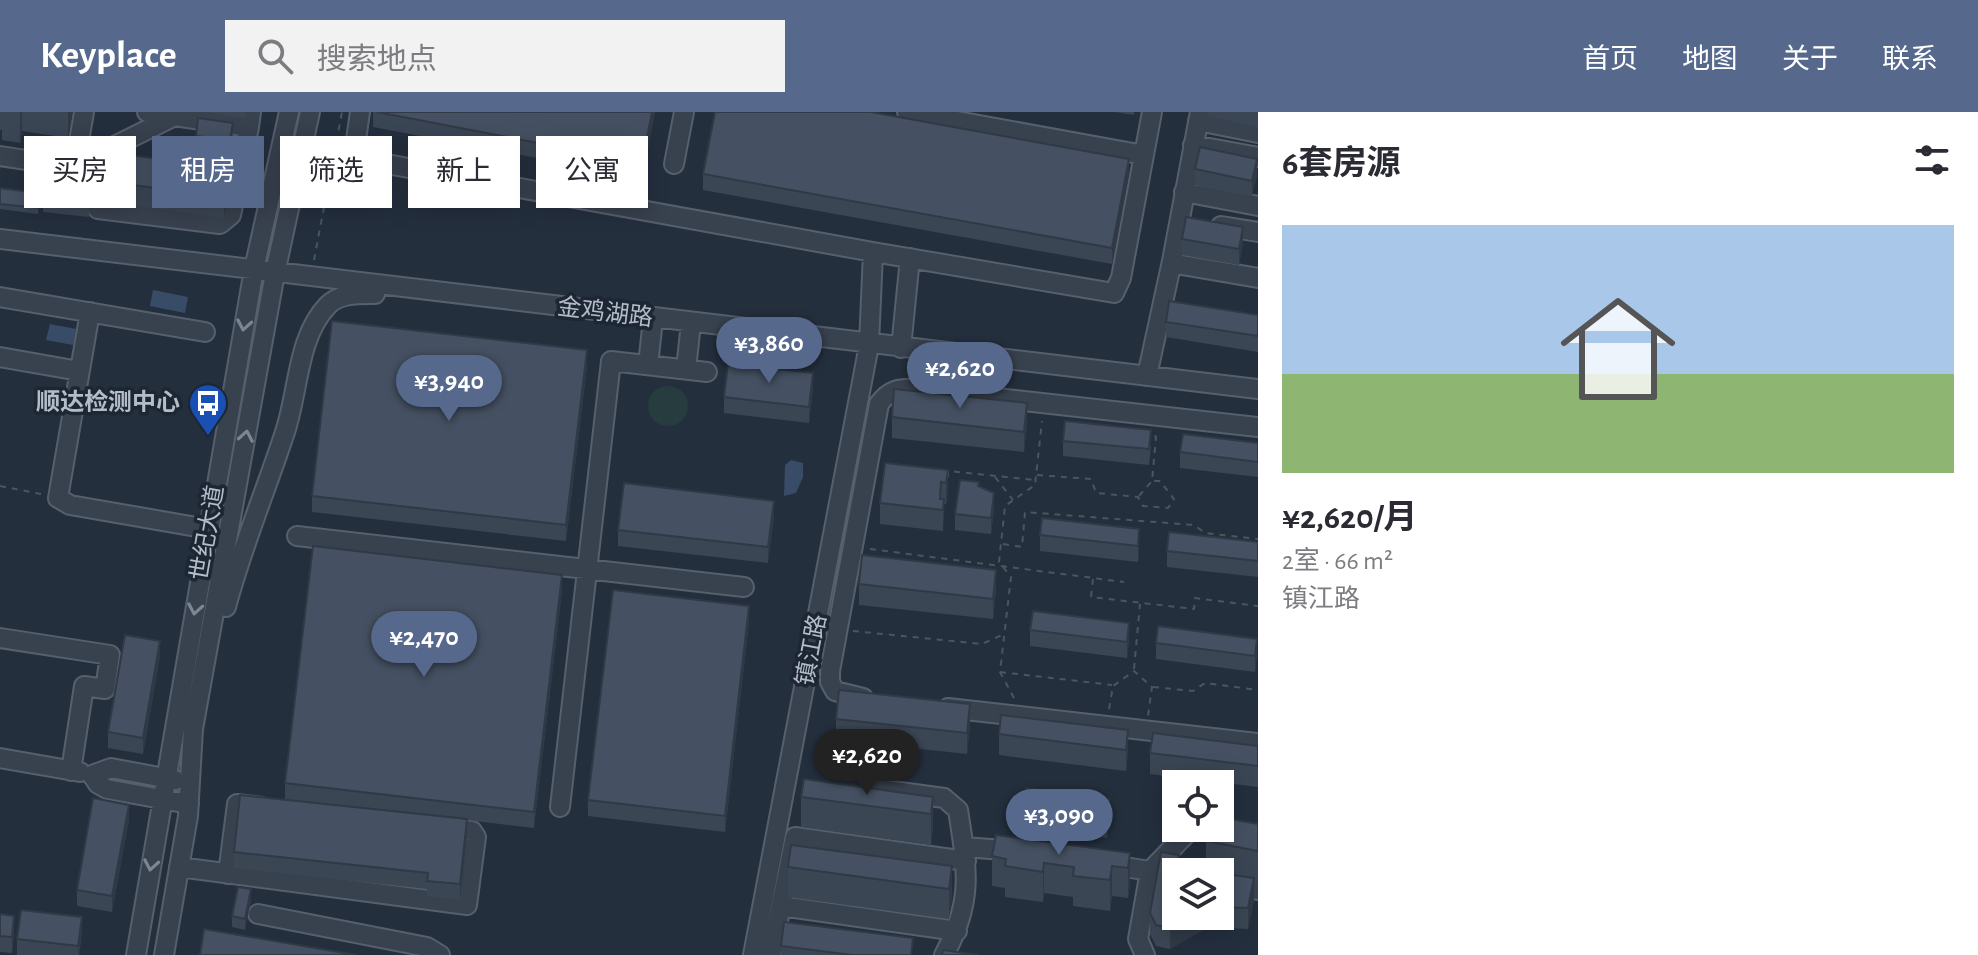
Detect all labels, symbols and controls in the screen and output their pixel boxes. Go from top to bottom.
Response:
search box [225,20,785,92]
icon: search [253,34,297,78]
text: Keyplace [40,37,177,75]
text: 搜索地点 [317,45,437,75]
text: 首页 [1582,46,1638,74]
text: 地图 [1682,46,1738,74]
text: 关于 [1782,46,1838,74]
text: 联系 [1882,46,1938,74]
chip: 买房 [24,136,136,208]
chip: 租房 [152,136,264,208]
chip: 筛选 [280,136,392,208]
chip: 新上 [408,136,520,208]
chip: 公寓 [536,136,648,208]
icon: filters [1910,138,1954,182]
text: 6套房源 [1282,147,1400,181]
icon: home [1546,277,1690,421]
street label: 金鸡湖路 [556,293,654,331]
pin: ¥3,860 [704,317,834,385]
one-way arrow [236,318,253,332]
text: ¥3,860 [734,330,804,356]
pin: ¥2,620 [895,342,1025,410]
pin: ¥3,940 [384,355,514,423]
text: ¥2,620 [925,355,995,381]
text: ¥3,940 [414,368,484,394]
bus stop icon: 顺达检测中心 [187,382,229,437]
place label: 顺达检测中心 [36,389,180,415]
one-way arrow [236,429,253,443]
street label: 世纪大道 [186,483,228,582]
text: ¥2,620/月 [1282,501,1418,535]
text: 2室 · 66 m² [1282,548,1393,574]
text: 镇江路 [1282,586,1360,612]
one-way arrow [187,602,204,616]
pin: ¥2,470 [359,611,489,679]
street label: 镇江路 [791,612,831,688]
text: ¥2,470 [389,624,459,650]
pin: ¥2,620 [802,729,932,797]
text: ¥2,620 [832,742,902,768]
map controls [1162,770,1234,930]
button: locate [1162,770,1234,842]
pin: ¥3,090 [994,789,1124,857]
text: ¥3,090 [1024,802,1094,828]
button: layers [1162,858,1234,930]
one-way arrow [143,859,160,872]

